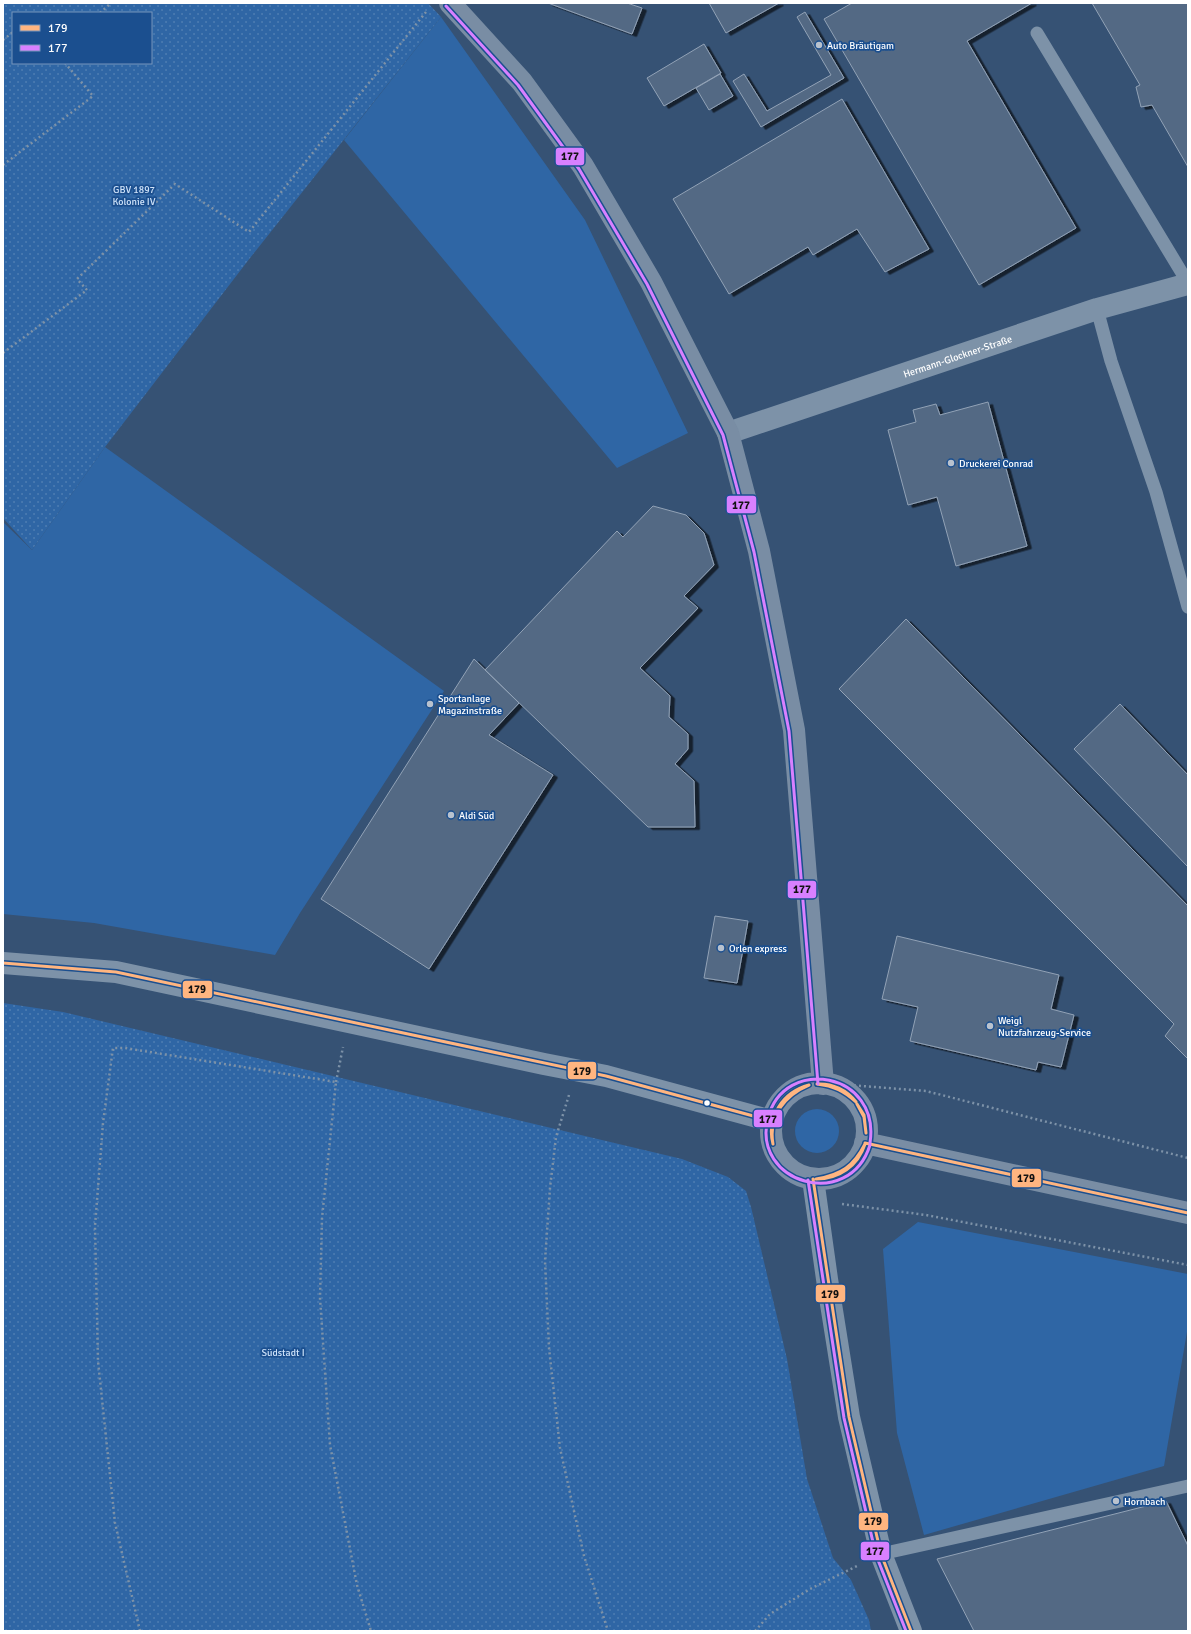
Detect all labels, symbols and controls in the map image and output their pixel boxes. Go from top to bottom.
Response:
legend [12,12,152,64]
text: 179 [48,21,67,36]
marker: Auto Bräutigam [814,40,824,50]
place label: Auto Bräutigam [827,40,894,52]
text: 177 [48,41,67,56]
line badge: 177 [555,147,585,166]
text: 177 [561,150,579,163]
park label: GBV 1897 Kolonie IV [112,184,156,208]
street label: Hermann-Glockner-Straße [902,333,1014,381]
marker: Druckerei Conrad [946,458,956,468]
place label: Druckerei Conrad [959,458,1033,470]
line badge: 177 [726,495,757,514]
text: 177 [732,499,750,512]
place label: Sportanlage Magazinstraße [438,693,502,717]
marker: Sportanlage Magazinstraße [425,699,435,709]
marker: Aldi Süd [446,810,456,820]
place label: Aldi Süd [459,810,494,822]
line badge: 177 [787,880,817,899]
text: 177 [793,883,811,896]
marker: Orlen express [716,943,726,953]
place label: Orlen express [729,943,788,955]
line badge: 179 [182,980,213,999]
text: 179 [188,983,206,996]
place label: Weigl Nutzfahrzeug-Service [998,1015,1091,1039]
marker: Weigl Nutzfahrzeug-Service [985,1021,995,1031]
line badge: 179 [567,1061,597,1080]
text: 179 [573,1065,591,1078]
unlabelled marker [702,1098,712,1108]
line badge: 177 [753,1109,783,1128]
text: 177 [759,1113,777,1126]
line badge: 179 [1011,1168,1042,1188]
text: 179 [1017,1172,1035,1185]
line badge: 179 [815,1284,846,1303]
text: 179 [821,1288,839,1301]
park label: Südstadt I [261,1347,305,1359]
marker: Hornbach [1111,1496,1121,1506]
place label: Hornbach [1124,1496,1166,1508]
line badge: 179 [858,1512,889,1531]
text: 179 [864,1515,882,1528]
line badge: 177 [860,1541,890,1561]
text: 177 [866,1545,884,1558]

